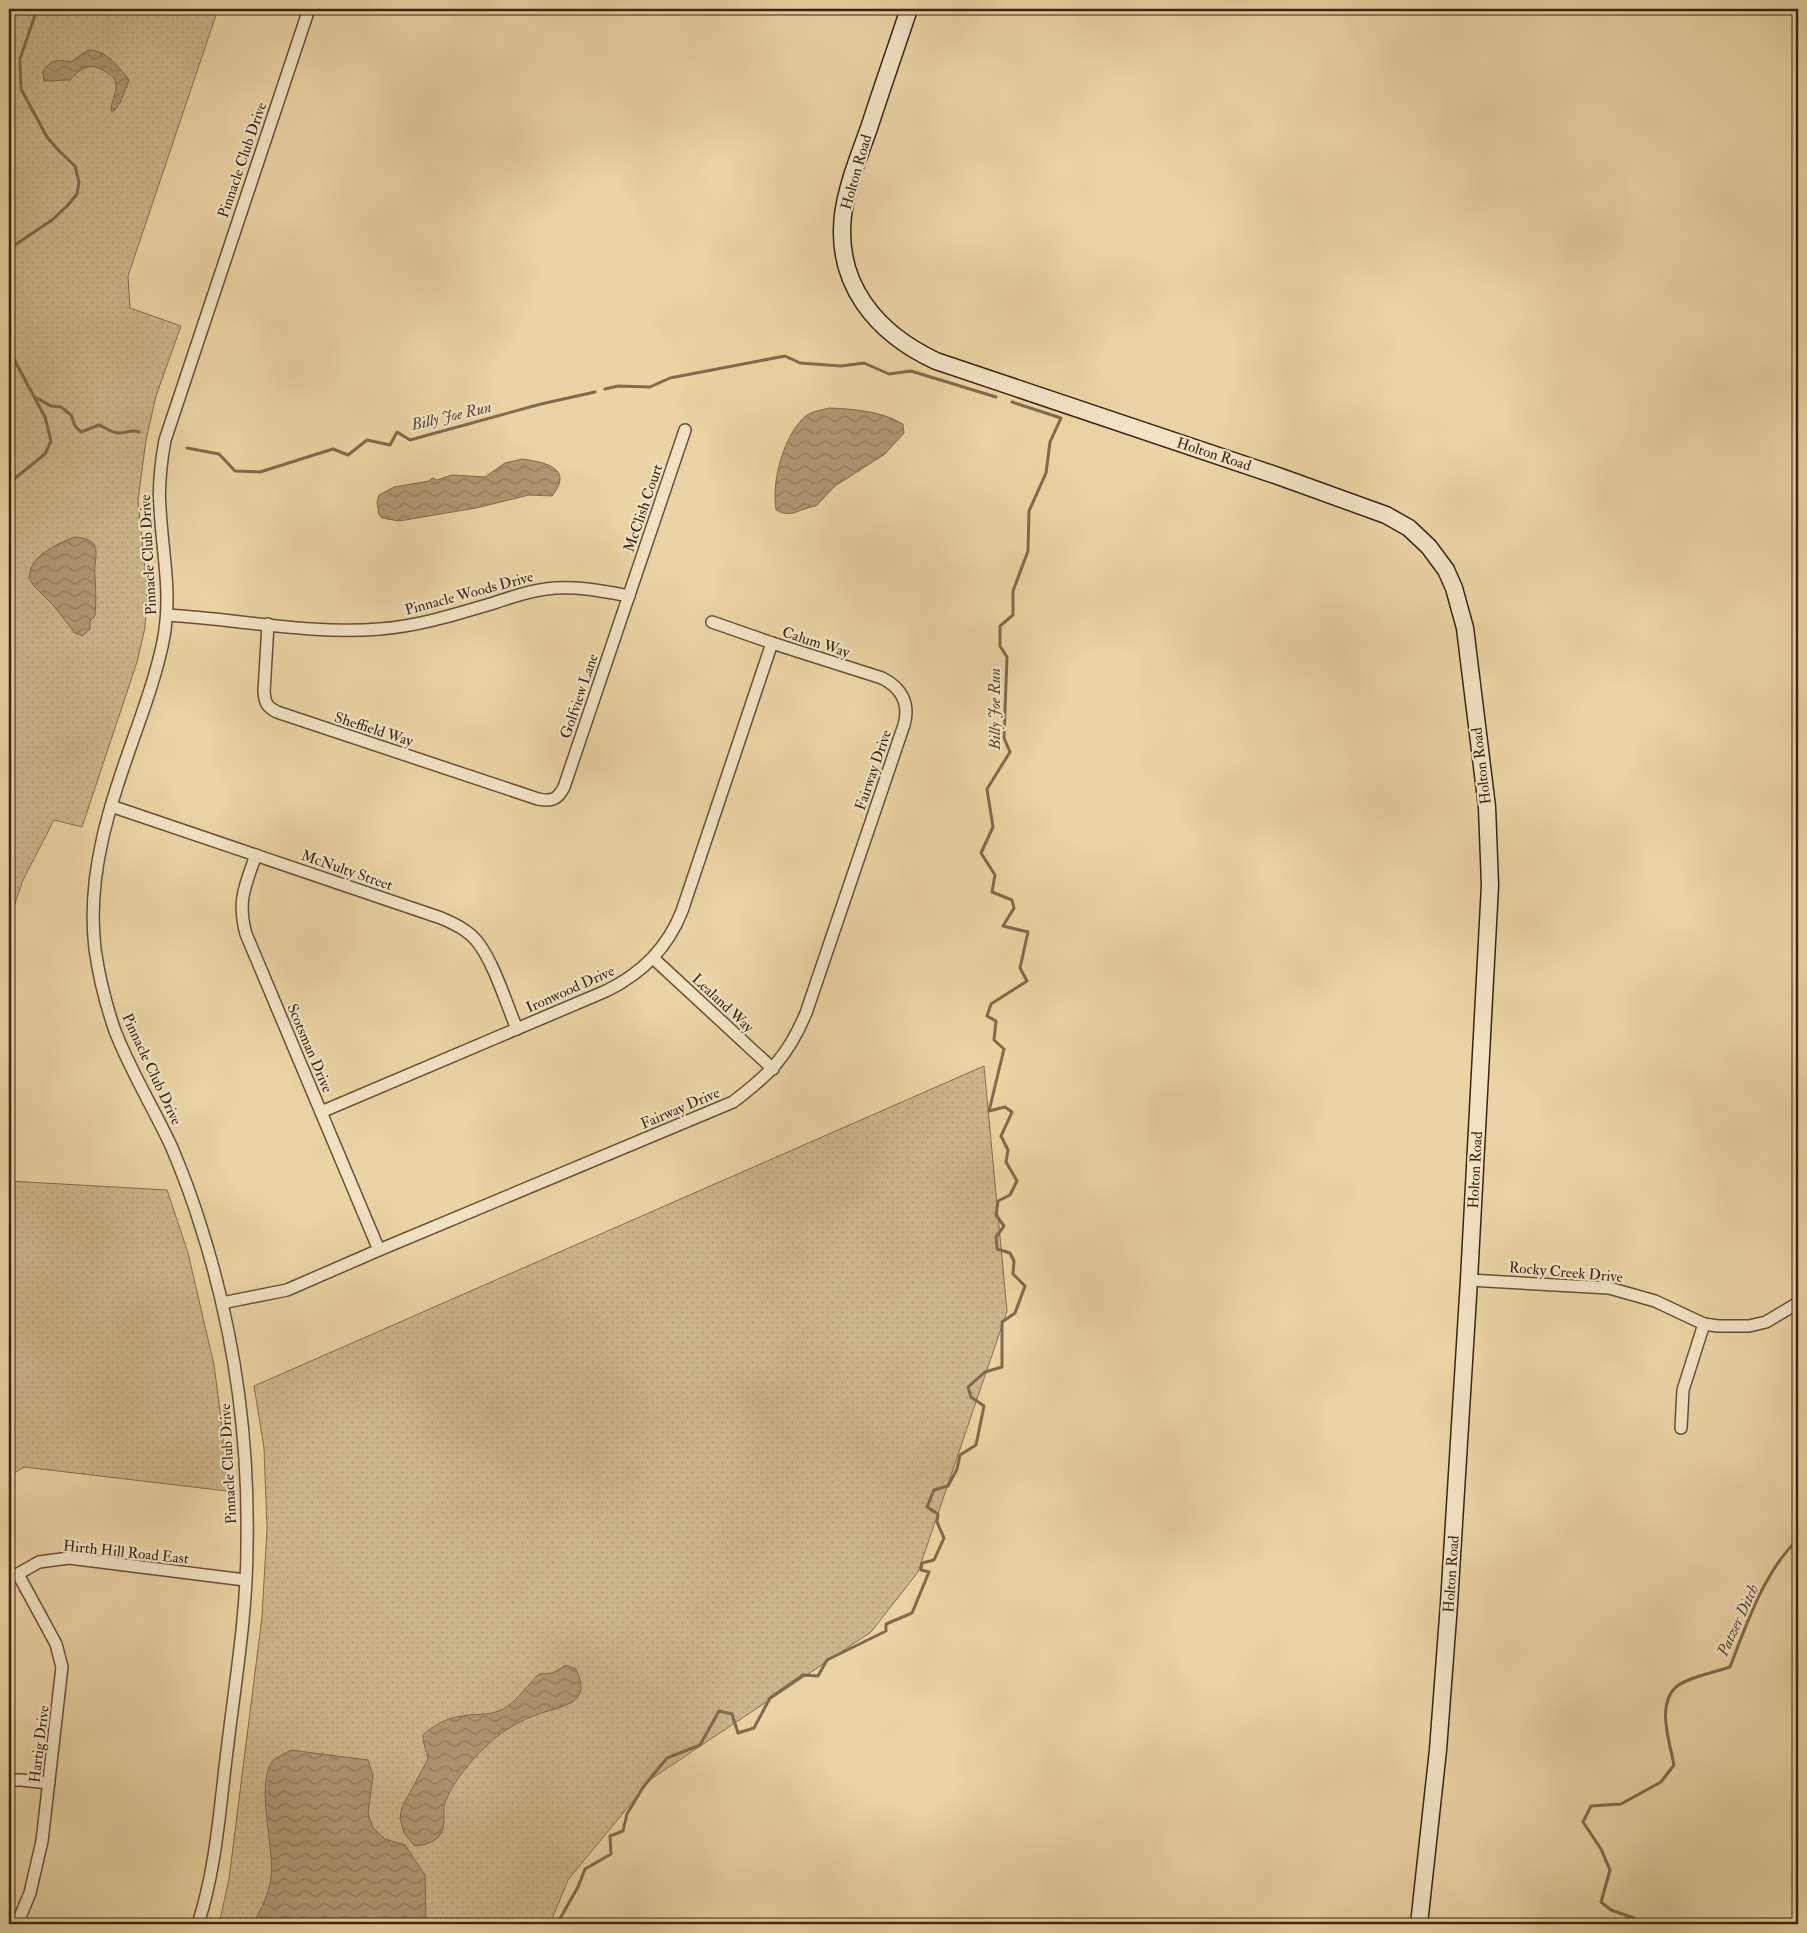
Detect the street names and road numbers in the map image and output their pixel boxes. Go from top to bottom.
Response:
street label: Pinnacle Club Drive [214,100,271,220]
street label: Holton Road [837,132,876,212]
street label: Holton Road [1174,434,1254,476]
street label: McClish Court [620,462,667,555]
street label: Pinnacle Club Drive [136,494,161,616]
street label: Pinnacle Woods Drive [403,567,535,620]
street label: Calum Way [780,623,852,662]
street label: Golfview Lane [556,651,603,741]
street label: Sheffield Way [332,708,416,751]
street label: Holton Road [1467,726,1496,805]
street label: Fairway Drive [851,727,896,813]
street label: McNulty Street [299,846,395,895]
street label: Ironwood Drive [523,961,617,1017]
street label: Lealand Way [688,970,758,1037]
street label: Scotsman Drive [282,1001,337,1095]
street label: Pinnacle Club Drive [117,1010,186,1128]
street label: Fairway Drive [638,1083,723,1134]
street label: Holton Road [1464,1130,1487,1209]
street label: Rocky Creek Drive [1508,1258,1624,1287]
street label: Pinnacle Club Drive [216,1403,241,1525]
street label: Holton Road [1439,1534,1464,1613]
street label: Hirth Hill Road East [62,1536,190,1569]
street label: Hartig Drive [25,1704,54,1784]

